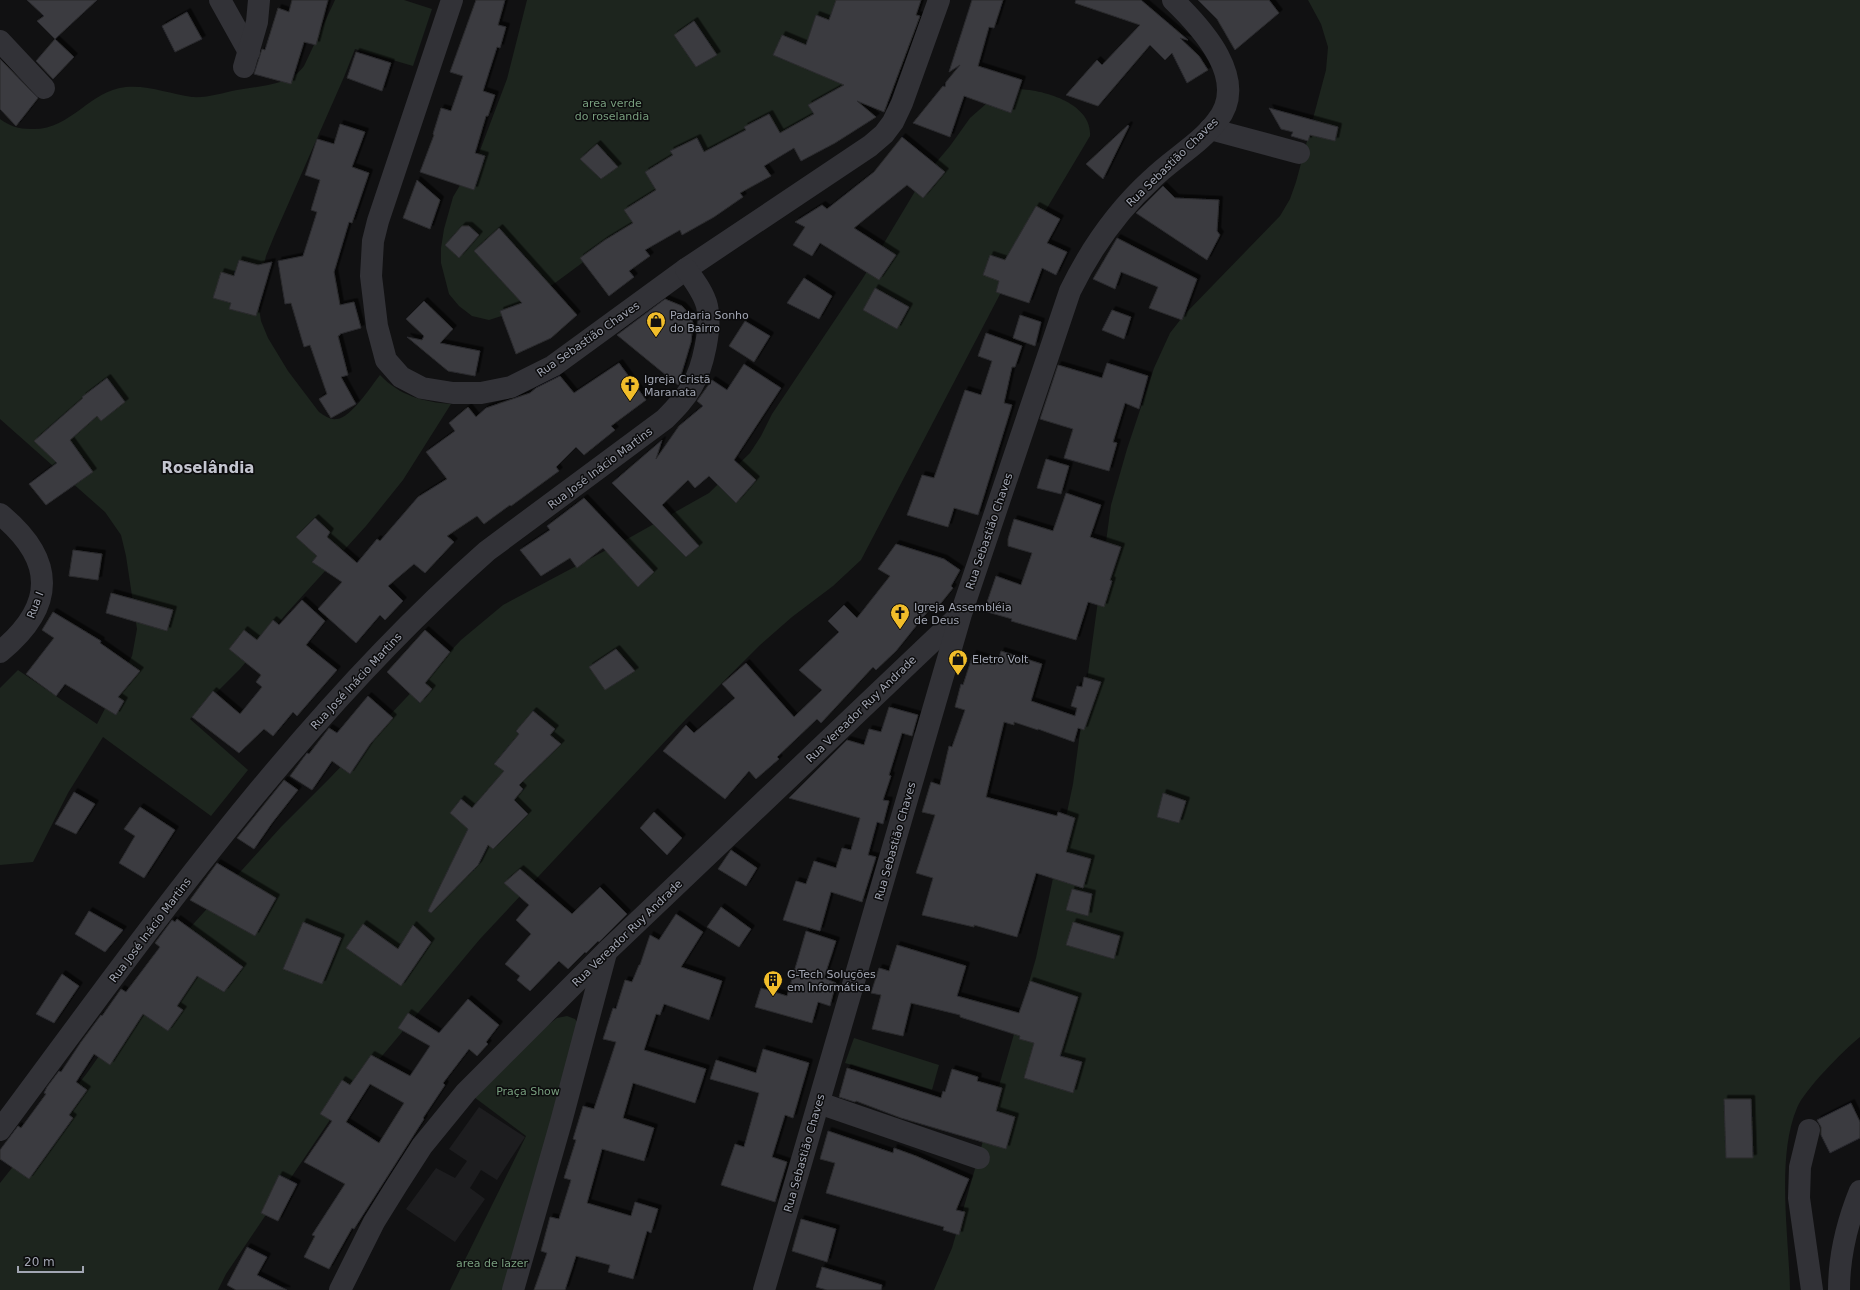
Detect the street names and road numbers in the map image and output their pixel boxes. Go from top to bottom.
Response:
street label: Rua Sebastião Chaves [1124,115,1221,210]
street label: Rua Sebastião Chaves [534,299,642,380]
street label: Rua José Inácio Martins [545,425,655,512]
street label: Rua Sebastião Chaves [963,471,1016,591]
street label: Rua I [24,590,46,620]
street label: Rua José Inácio Martins [308,630,405,732]
street label: Rua Vereador Ruy Andrade [804,653,919,765]
street label: Rua Sebastião Chaves [872,780,919,902]
street label: Rua José Inácio Martins [107,875,194,985]
street label: Rua Vereador Ruy Andrade [570,877,685,989]
street label: Rua Sebastião Chaves [781,1092,828,1214]

